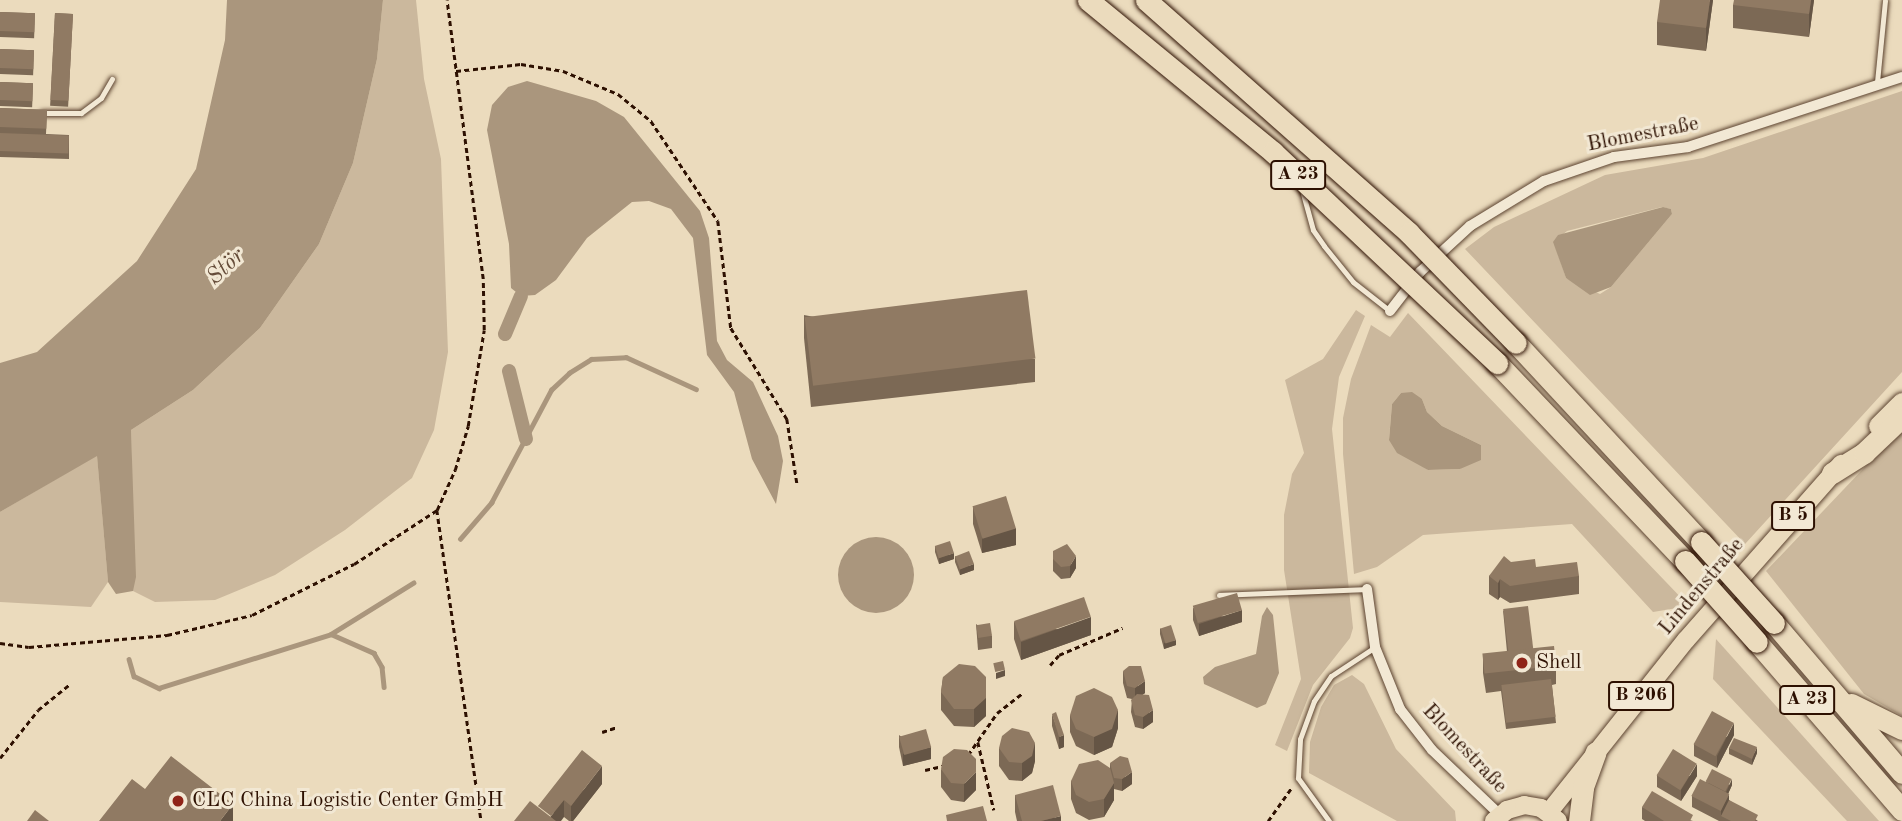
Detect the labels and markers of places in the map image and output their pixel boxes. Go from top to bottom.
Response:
place label: Shell [1536,650,1581,676]
marker: Shell [1514,655,1530,671]
place label: CLC China Logistic Center GmbH [192,788,503,814]
marker: CLC China Logistic Center GmbH [170,793,186,809]

